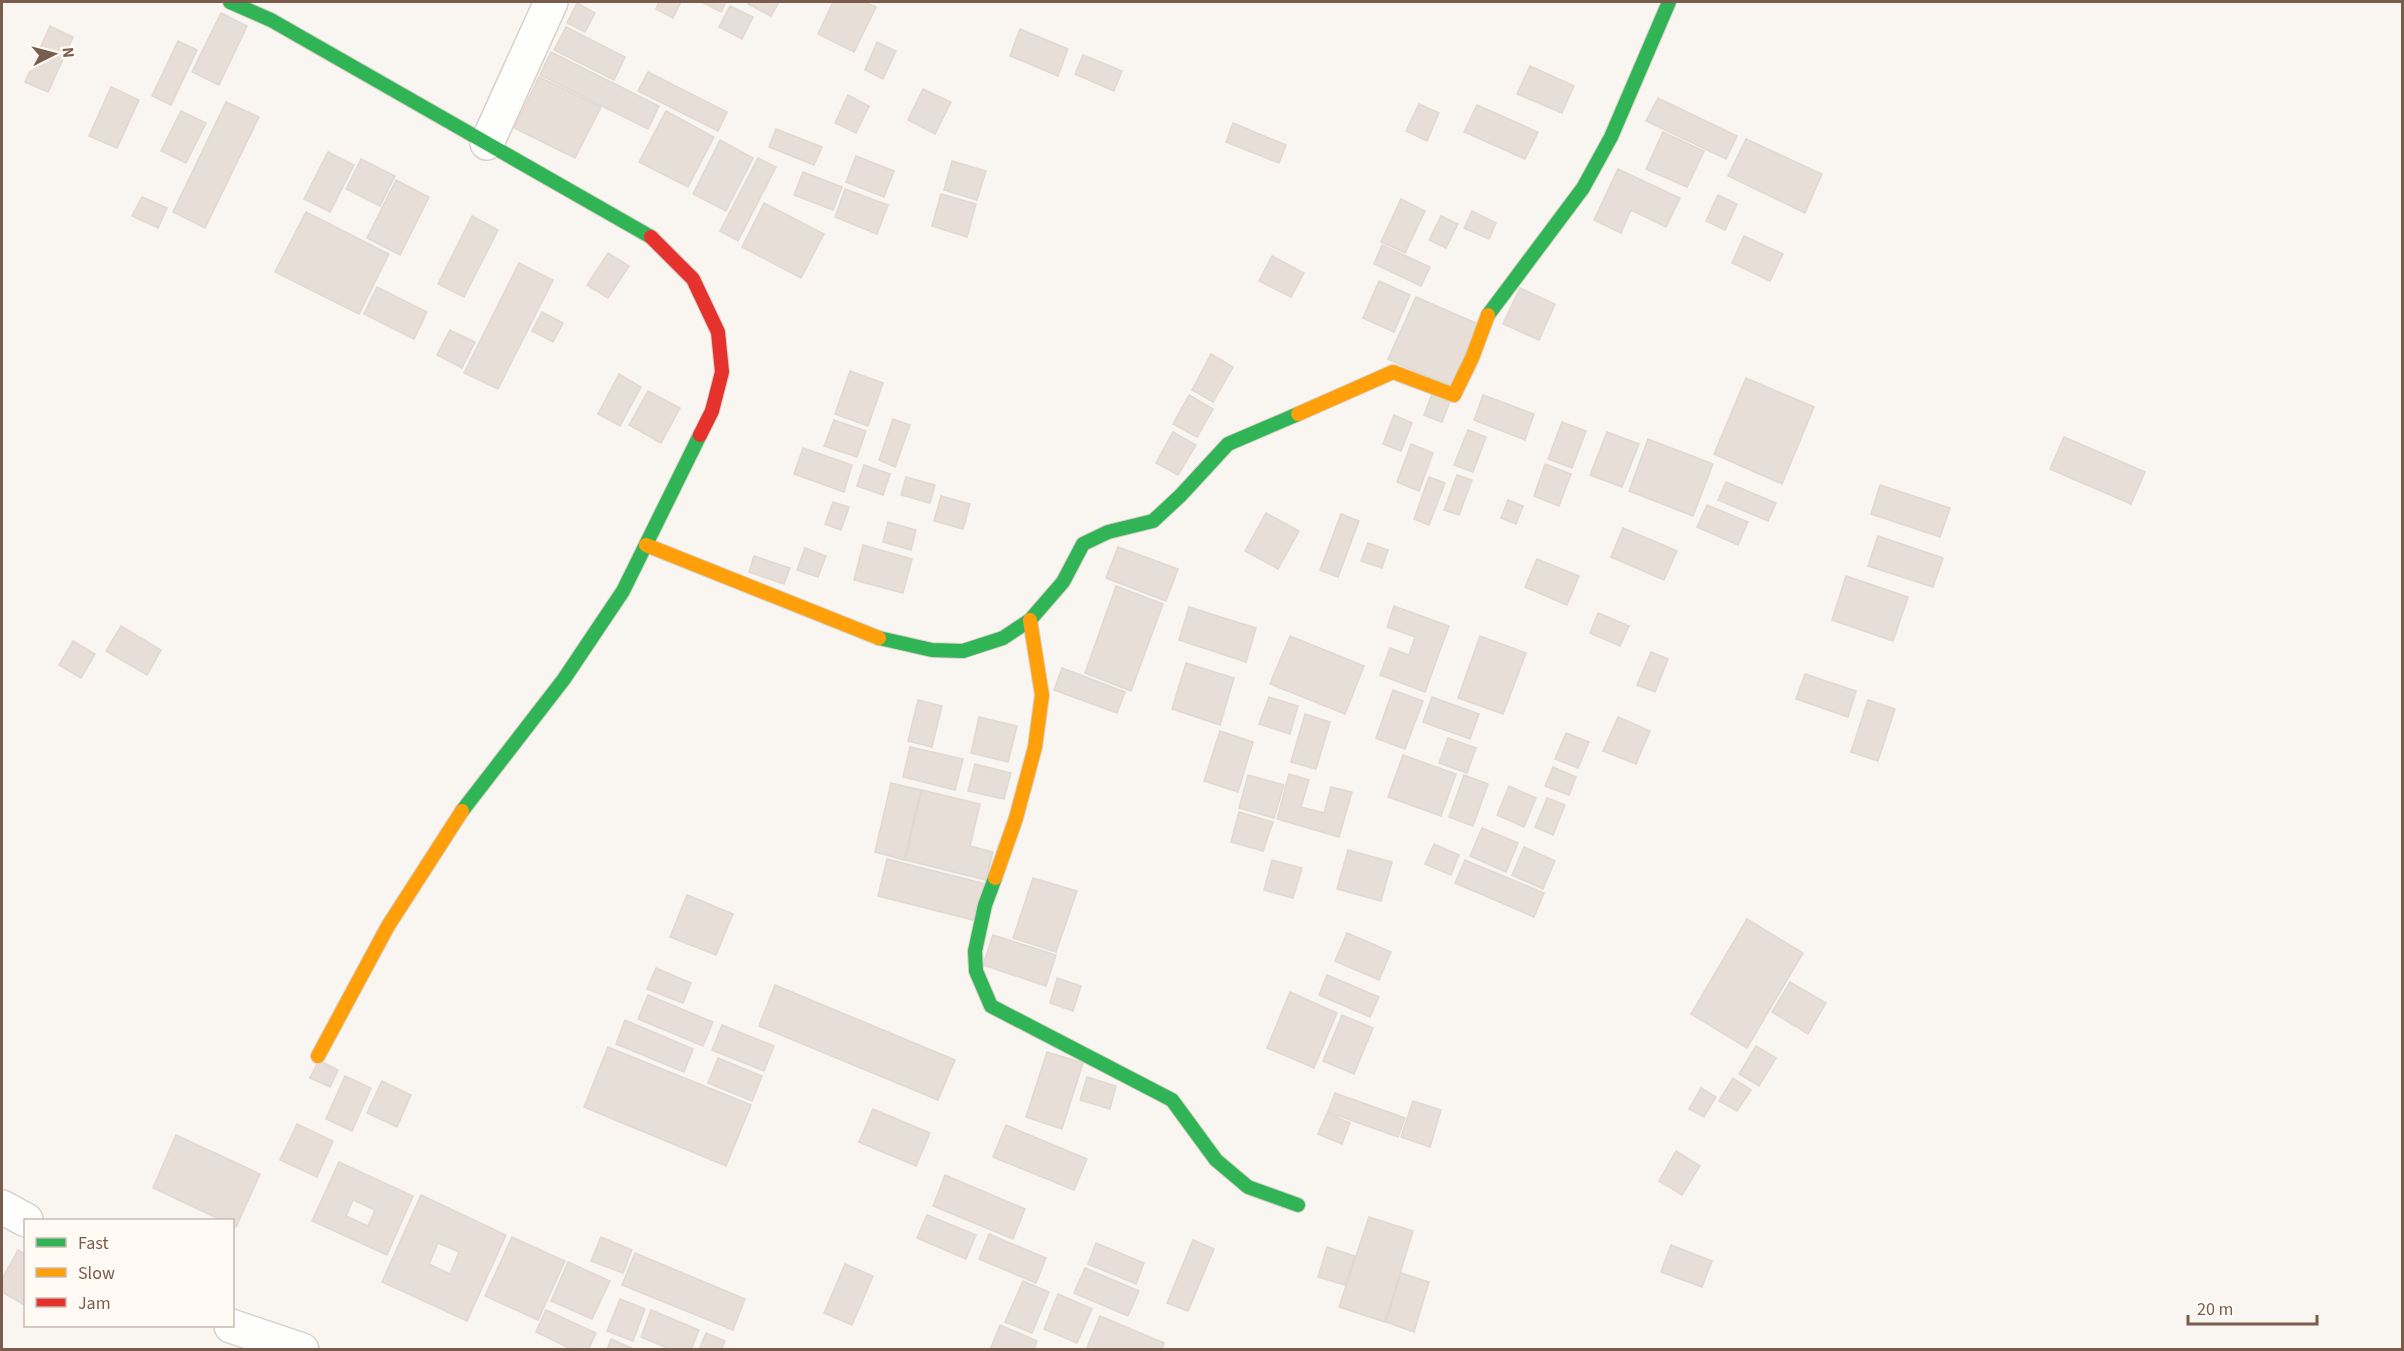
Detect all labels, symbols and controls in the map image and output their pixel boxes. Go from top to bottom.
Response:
north arrow [24,24,84,84]
text: N [56,46,79,59]
legend [24,1219,234,1327]
text: Fast [78,1231,109,1256]
text: Slow [78,1261,115,1286]
scale bar [2188,1288,2317,1326]
text: Jam [78,1291,111,1316]
text: 20 m [2197,1297,2233,1322]

